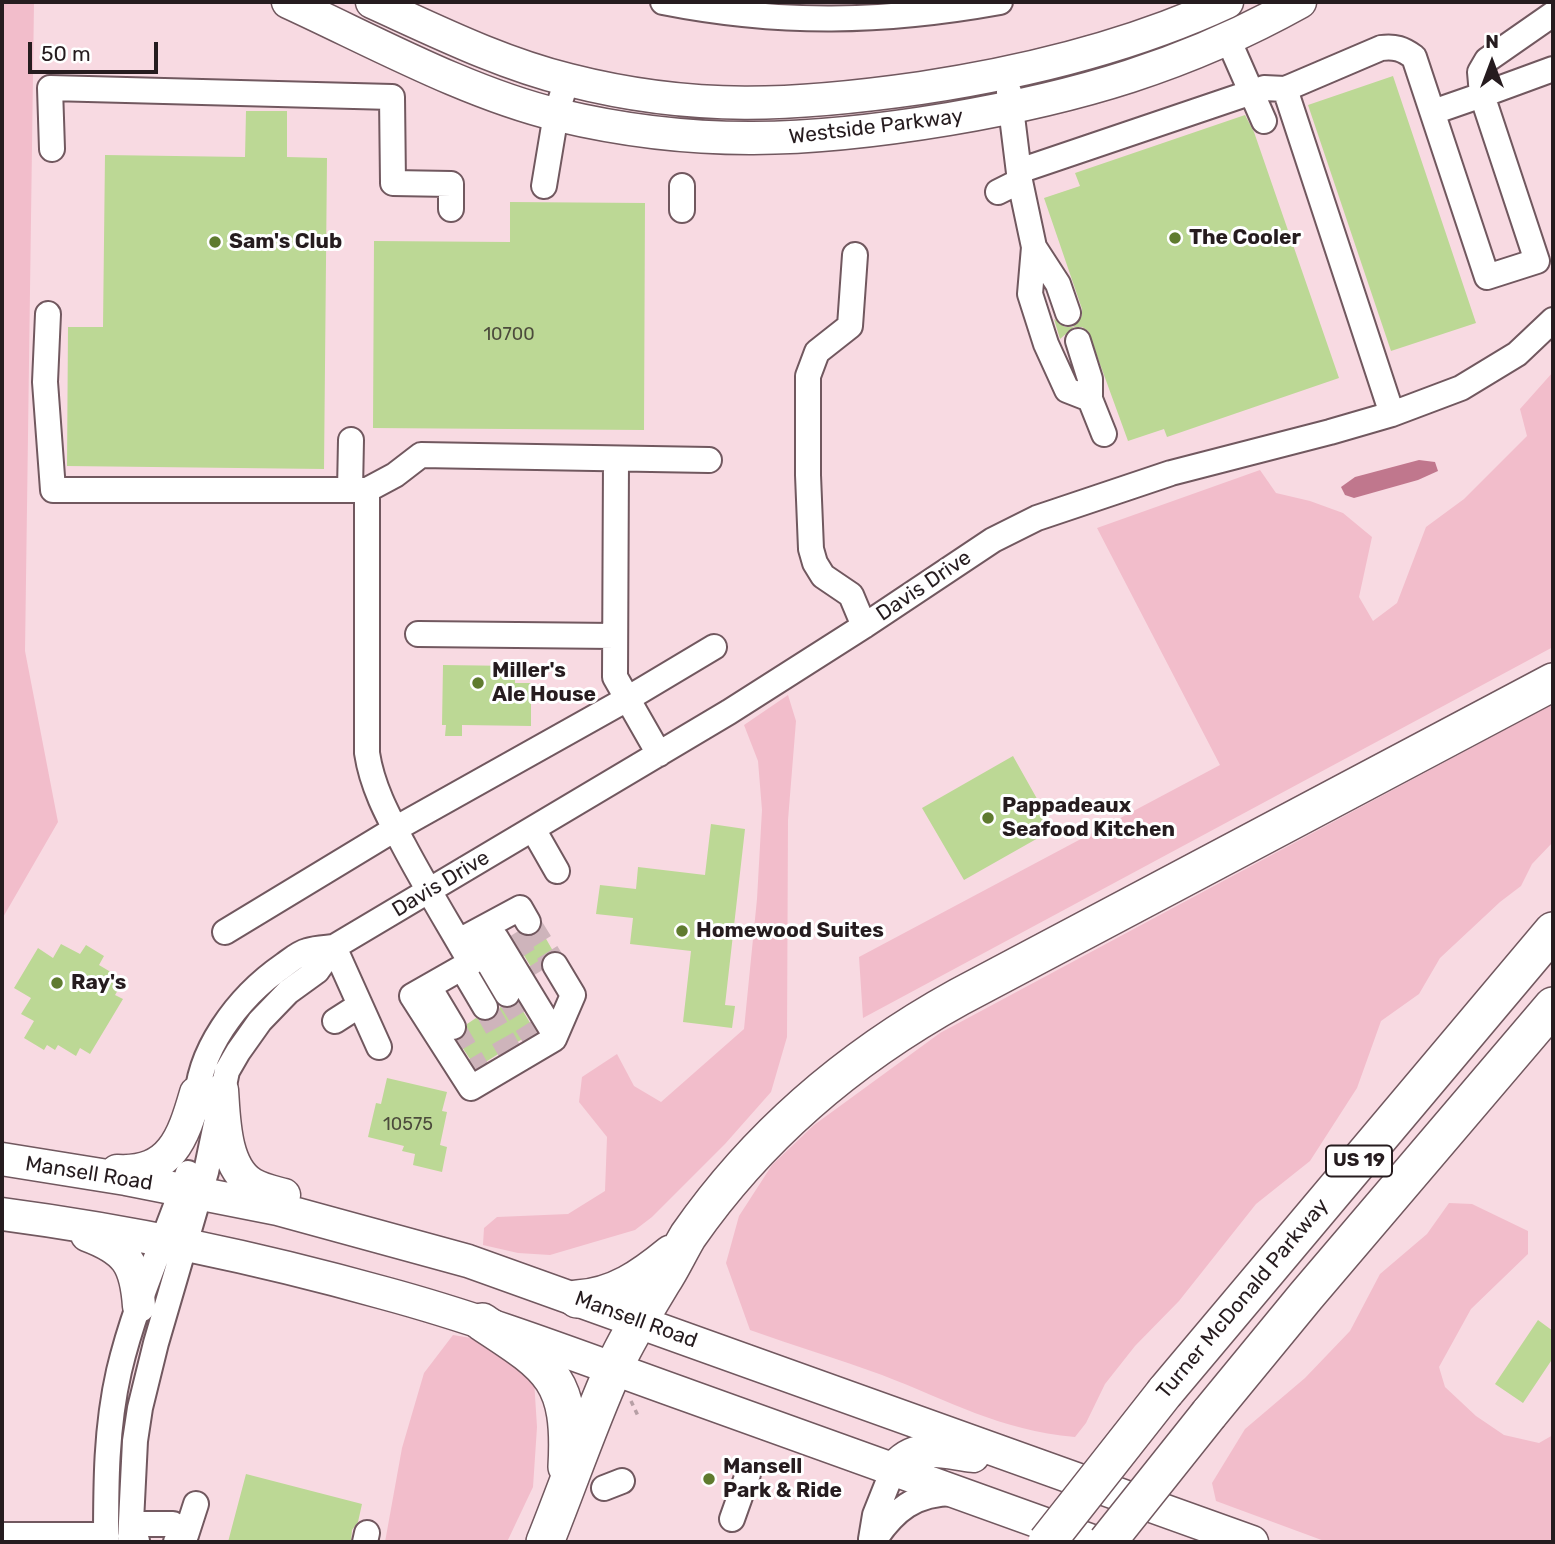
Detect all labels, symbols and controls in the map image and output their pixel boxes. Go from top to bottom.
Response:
scale bar [32,28,161,72]
north arrow [1457,28,1527,98]
text: N [1485,30,1499,53]
text: 50 m [41,41,91,66]
street label: Westside Parkway [787,104,965,150]
place label: The Cooler [1189,225,1301,251]
place label: Sam's Club [229,229,342,255]
marker: The Cooler [1167,230,1183,246]
marker: Sam's Club [207,234,223,250]
house number: 10700 [483,324,535,346]
street label: Davis Drive [872,545,976,627]
place label: Miller's Ale House [492,658,596,708]
marker: Miller's Ale House [470,675,486,691]
place label: Pappadeaux Seafood Kitchen [1002,793,1175,843]
marker: Pappadeaux Seafood Kitchen [980,810,996,826]
street label: Davis Drive [388,845,494,923]
place label: Homewood Suites [696,918,884,944]
marker: Homewood Suites [674,923,690,939]
place label: Ray's [71,970,126,996]
marker: Ray's [49,975,65,991]
house number: 10575 [383,1114,433,1136]
road number: US 19 [1326,1146,1392,1176]
street label: Mansell Road [24,1151,154,1197]
street label: Turner McDonald Parkway [1152,1194,1334,1404]
street label: Mansell Road [571,1286,701,1354]
place label: Mansell Park & Ride [723,1454,842,1504]
marker: Mansell Park & Ride [701,1471,717,1487]

